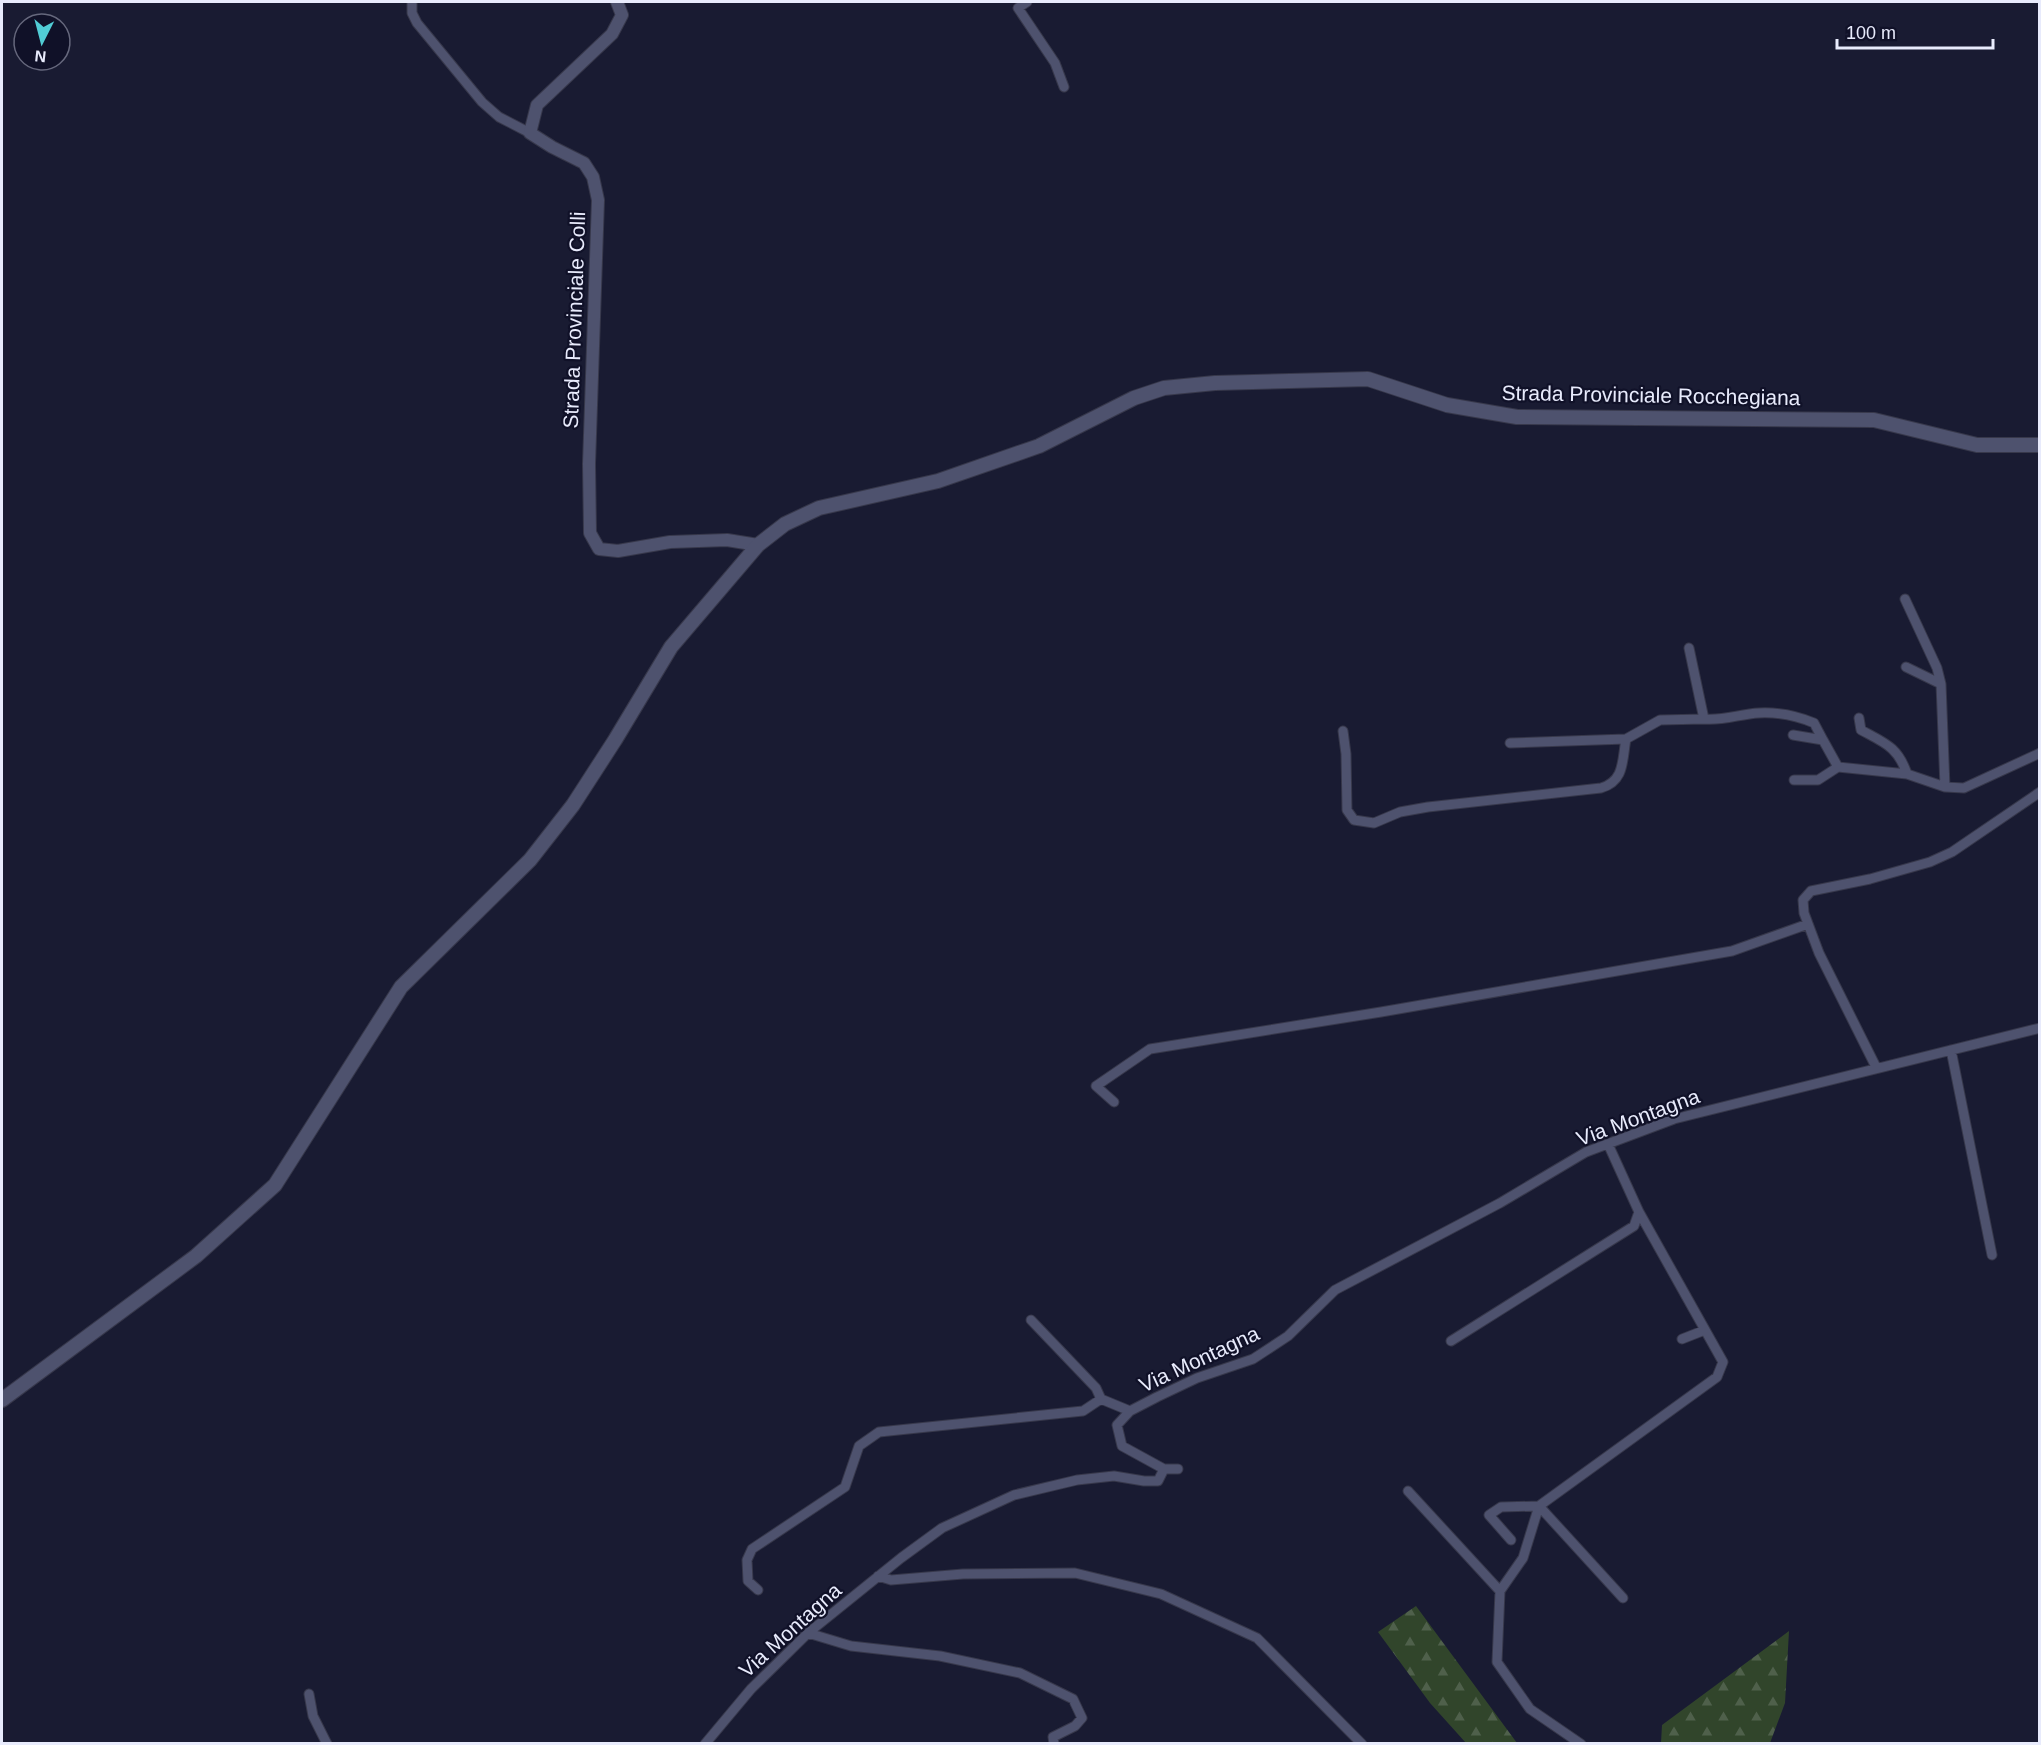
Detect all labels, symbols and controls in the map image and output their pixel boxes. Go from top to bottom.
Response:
north arrow [12,12,72,72]
scale bar [1837,12,1993,50]
text: 100 m [1846,23,1896,43]
text: N [34,47,47,65]
street label: Strada Provinciale Colli [559,211,589,429]
street label: Strada Provinciale Rocchegiana [1501,381,1801,409]
street label: Via Montagna [1573,1084,1703,1150]
street label: Via Montagna [1136,1321,1263,1397]
street label: Via Montagna [734,1578,846,1682]

